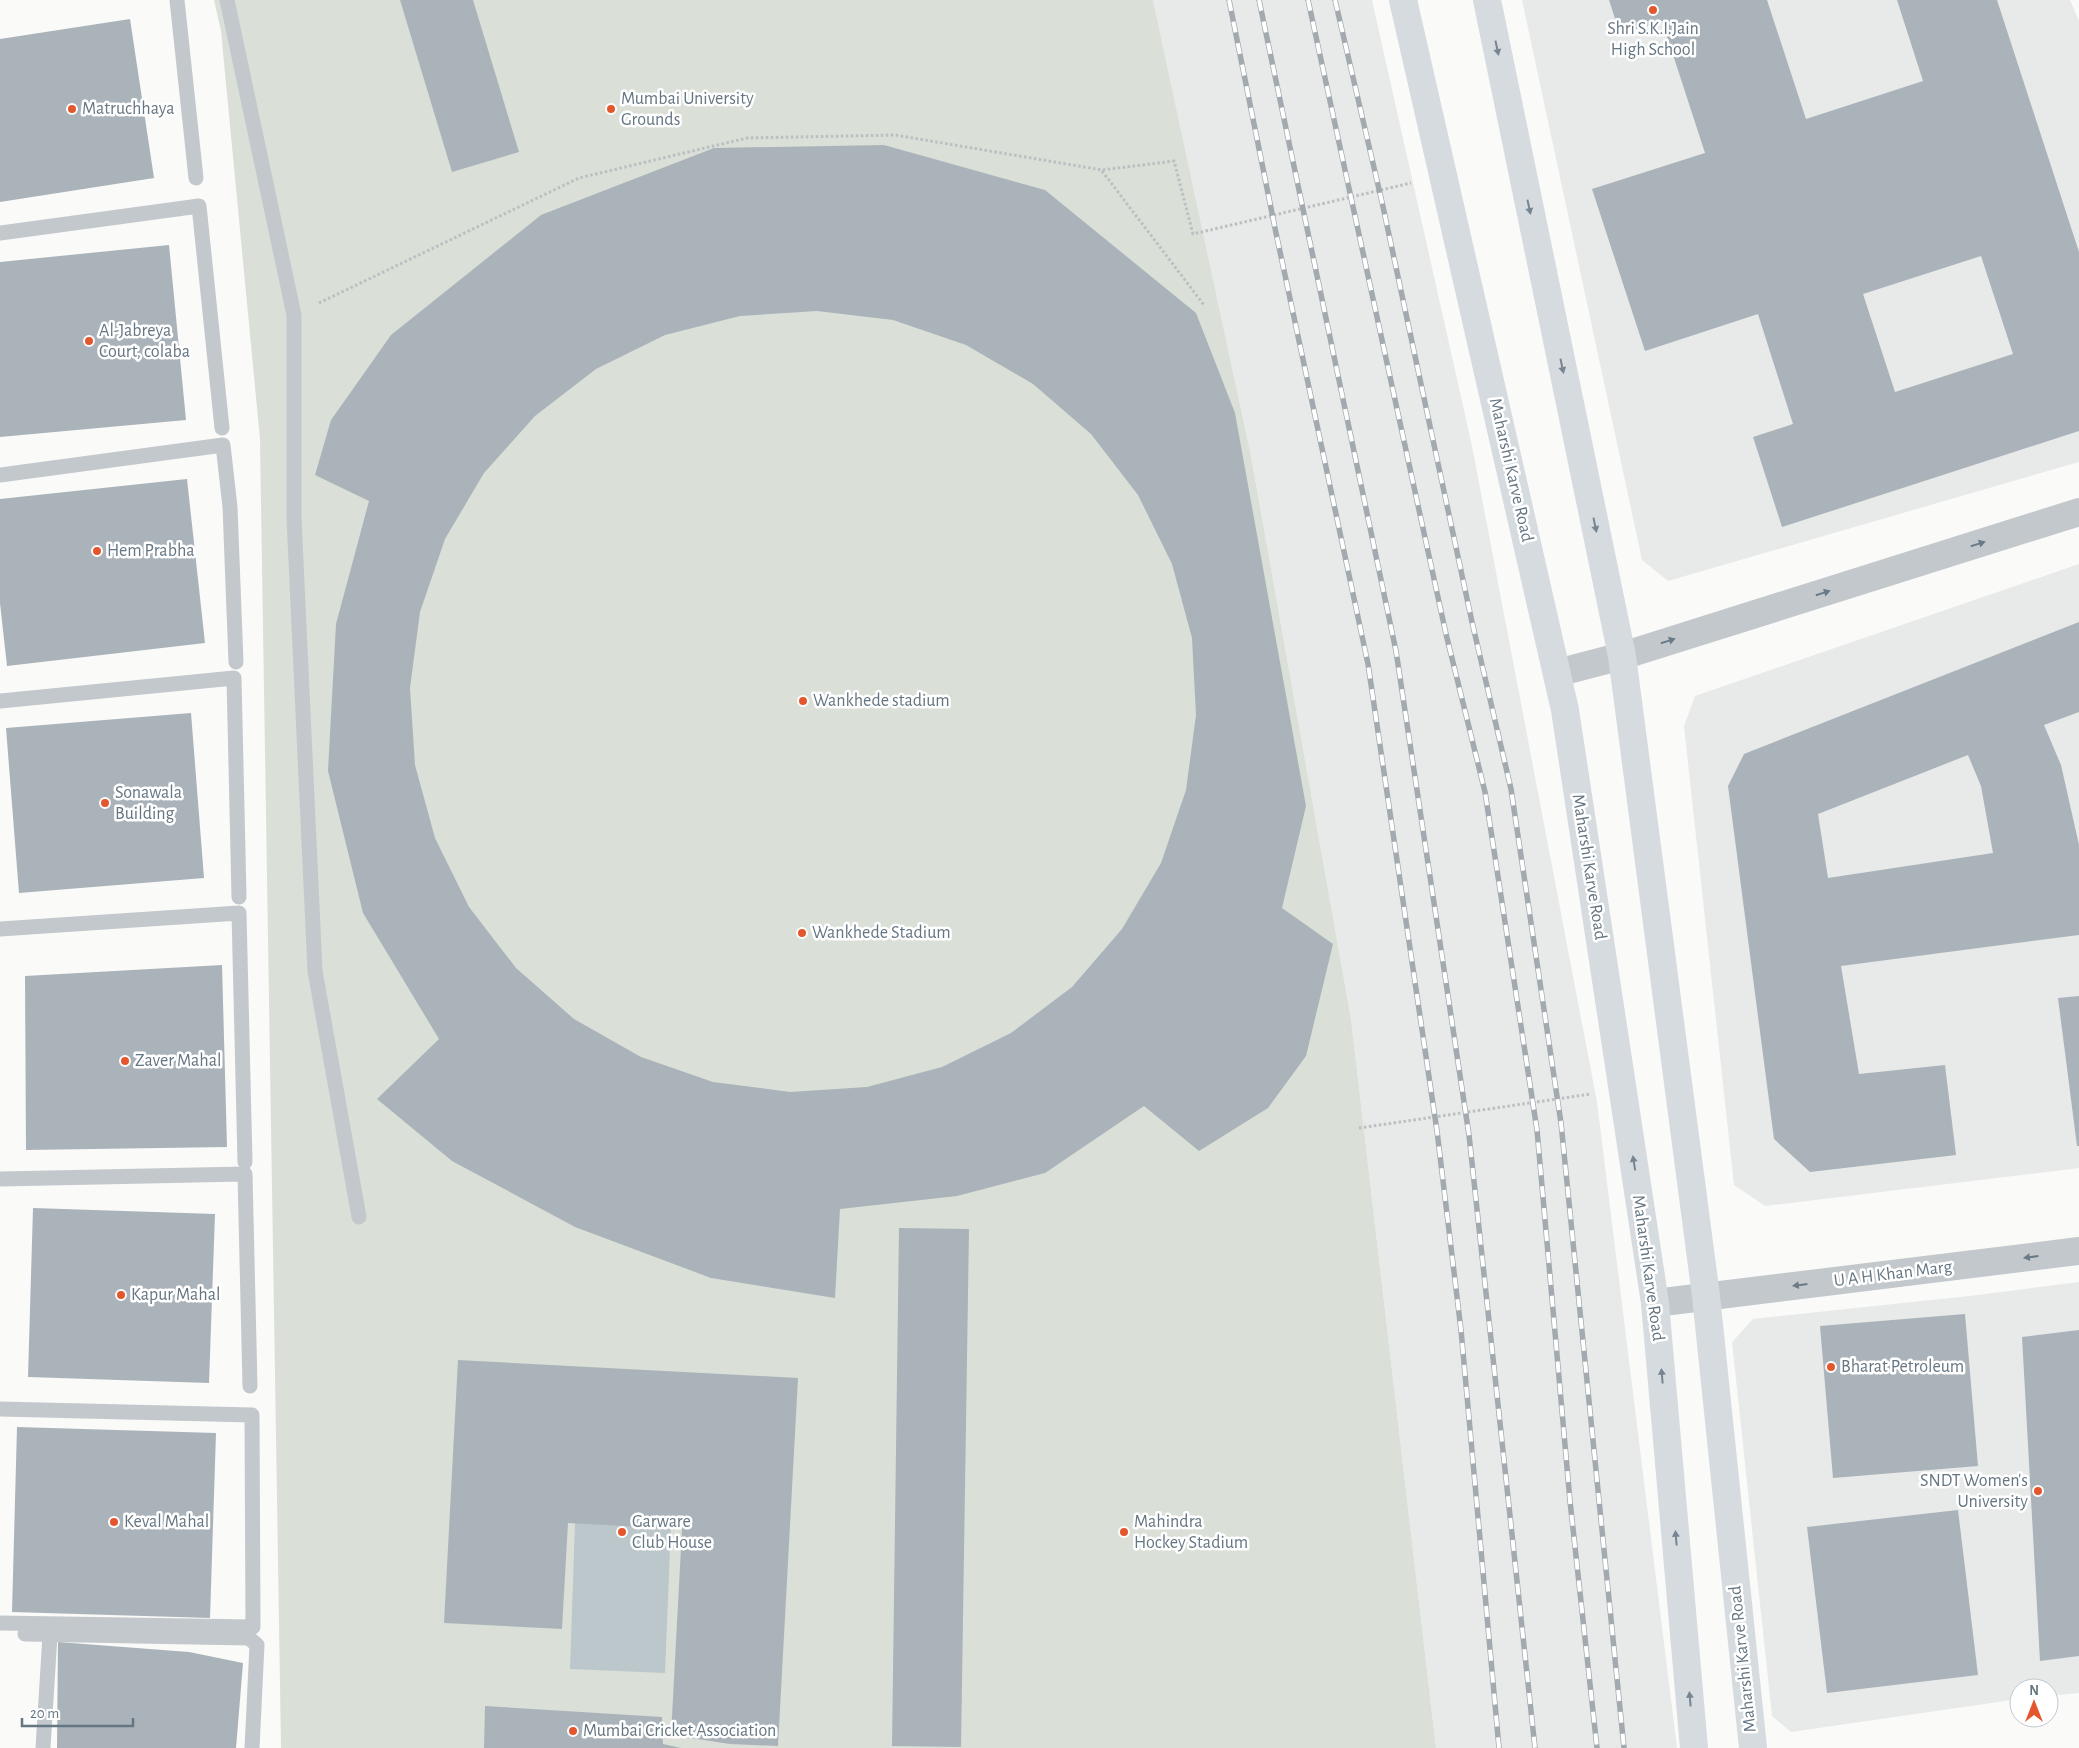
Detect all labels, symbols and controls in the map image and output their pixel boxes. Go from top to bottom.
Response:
marker: Shri S.K.I.Jain High School [1647,4,1659,16]
place label: Shri S.K.I.Jain High School [1607,20,1699,59]
one-way arrow [1493,40,1501,56]
place label: Mumbai University Grounds [621,90,754,129]
place label: Matruchhaya [82,100,175,118]
marker: Matruchhaya [66,103,78,115]
marker: Mumbai University Grounds [605,103,617,115]
one-way arrow [1526,199,1534,215]
place label: Al-Jabreya Court, colaba [99,322,190,361]
marker: Al-Jabreya Court, colaba [83,335,95,347]
one-way arrow [1558,358,1566,374]
street label: Maharshi Karve Road [1486,396,1536,544]
one-way arrow [1591,518,1599,533]
one-way arrow [1971,540,1986,547]
place label: Hem Prabha [107,542,195,560]
marker: Hem Prabha [91,545,103,557]
one-way arrow [1816,588,1831,596]
one-way arrow [1661,637,1676,645]
place label: Wankhede stadium [813,692,950,710]
marker: Wankhede stadium [797,695,809,707]
place label: Sonawala Building [115,784,182,823]
street label: Maharshi Karve Road [1569,793,1609,941]
marker: Sonawala Building [99,797,111,809]
place label: Wankhede Stadium [812,924,951,942]
marker: Wankhede Stadium [796,927,808,939]
place label: Zaver Mahal [135,1052,222,1070]
marker: Zaver Mahal [119,1055,131,1067]
one-way arrow [1630,1154,1638,1170]
street label: Maharshi Karve Road [1629,1194,1667,1342]
one-way arrow [2022,1253,2038,1261]
street label: U A H Khan Marg [1833,1258,1953,1290]
one-way arrow [1791,1281,1807,1289]
place label: Kapur Mahal [131,1286,220,1304]
marker: Kapur Mahal [115,1289,127,1301]
place label: Bharat Petroleum [1841,1358,1964,1376]
marker: Bharat Petroleum [1825,1361,1837,1373]
one-way arrow [1657,1367,1665,1383]
place label: SNDT Women's University [1920,1472,2028,1511]
marker: SNDT Women's University [2032,1485,2044,1497]
place label: Keval Mahal [124,1513,209,1531]
place label: Garware Club House [632,1513,712,1552]
place label: Mahindra Hockey Stadium [1134,1513,1248,1552]
marker: Keval Mahal [108,1516,120,1528]
marker: Garware Club House [616,1526,628,1538]
marker: Mahindra Hockey Stadium [1118,1526,1130,1538]
one-way arrow [1671,1529,1679,1545]
street label: Maharshi Karve Road [1726,1585,1760,1733]
north arrow [2009,1678,2059,1728]
text: N [2029,1684,2039,1698]
one-way arrow [1686,1691,1694,1707]
scale bar [22,1696,134,1728]
text: 20 m [30,1706,59,1721]
place label: Mumbai Cricket Association [583,1722,776,1740]
marker: Mumbai Cricket Association [567,1725,579,1737]

